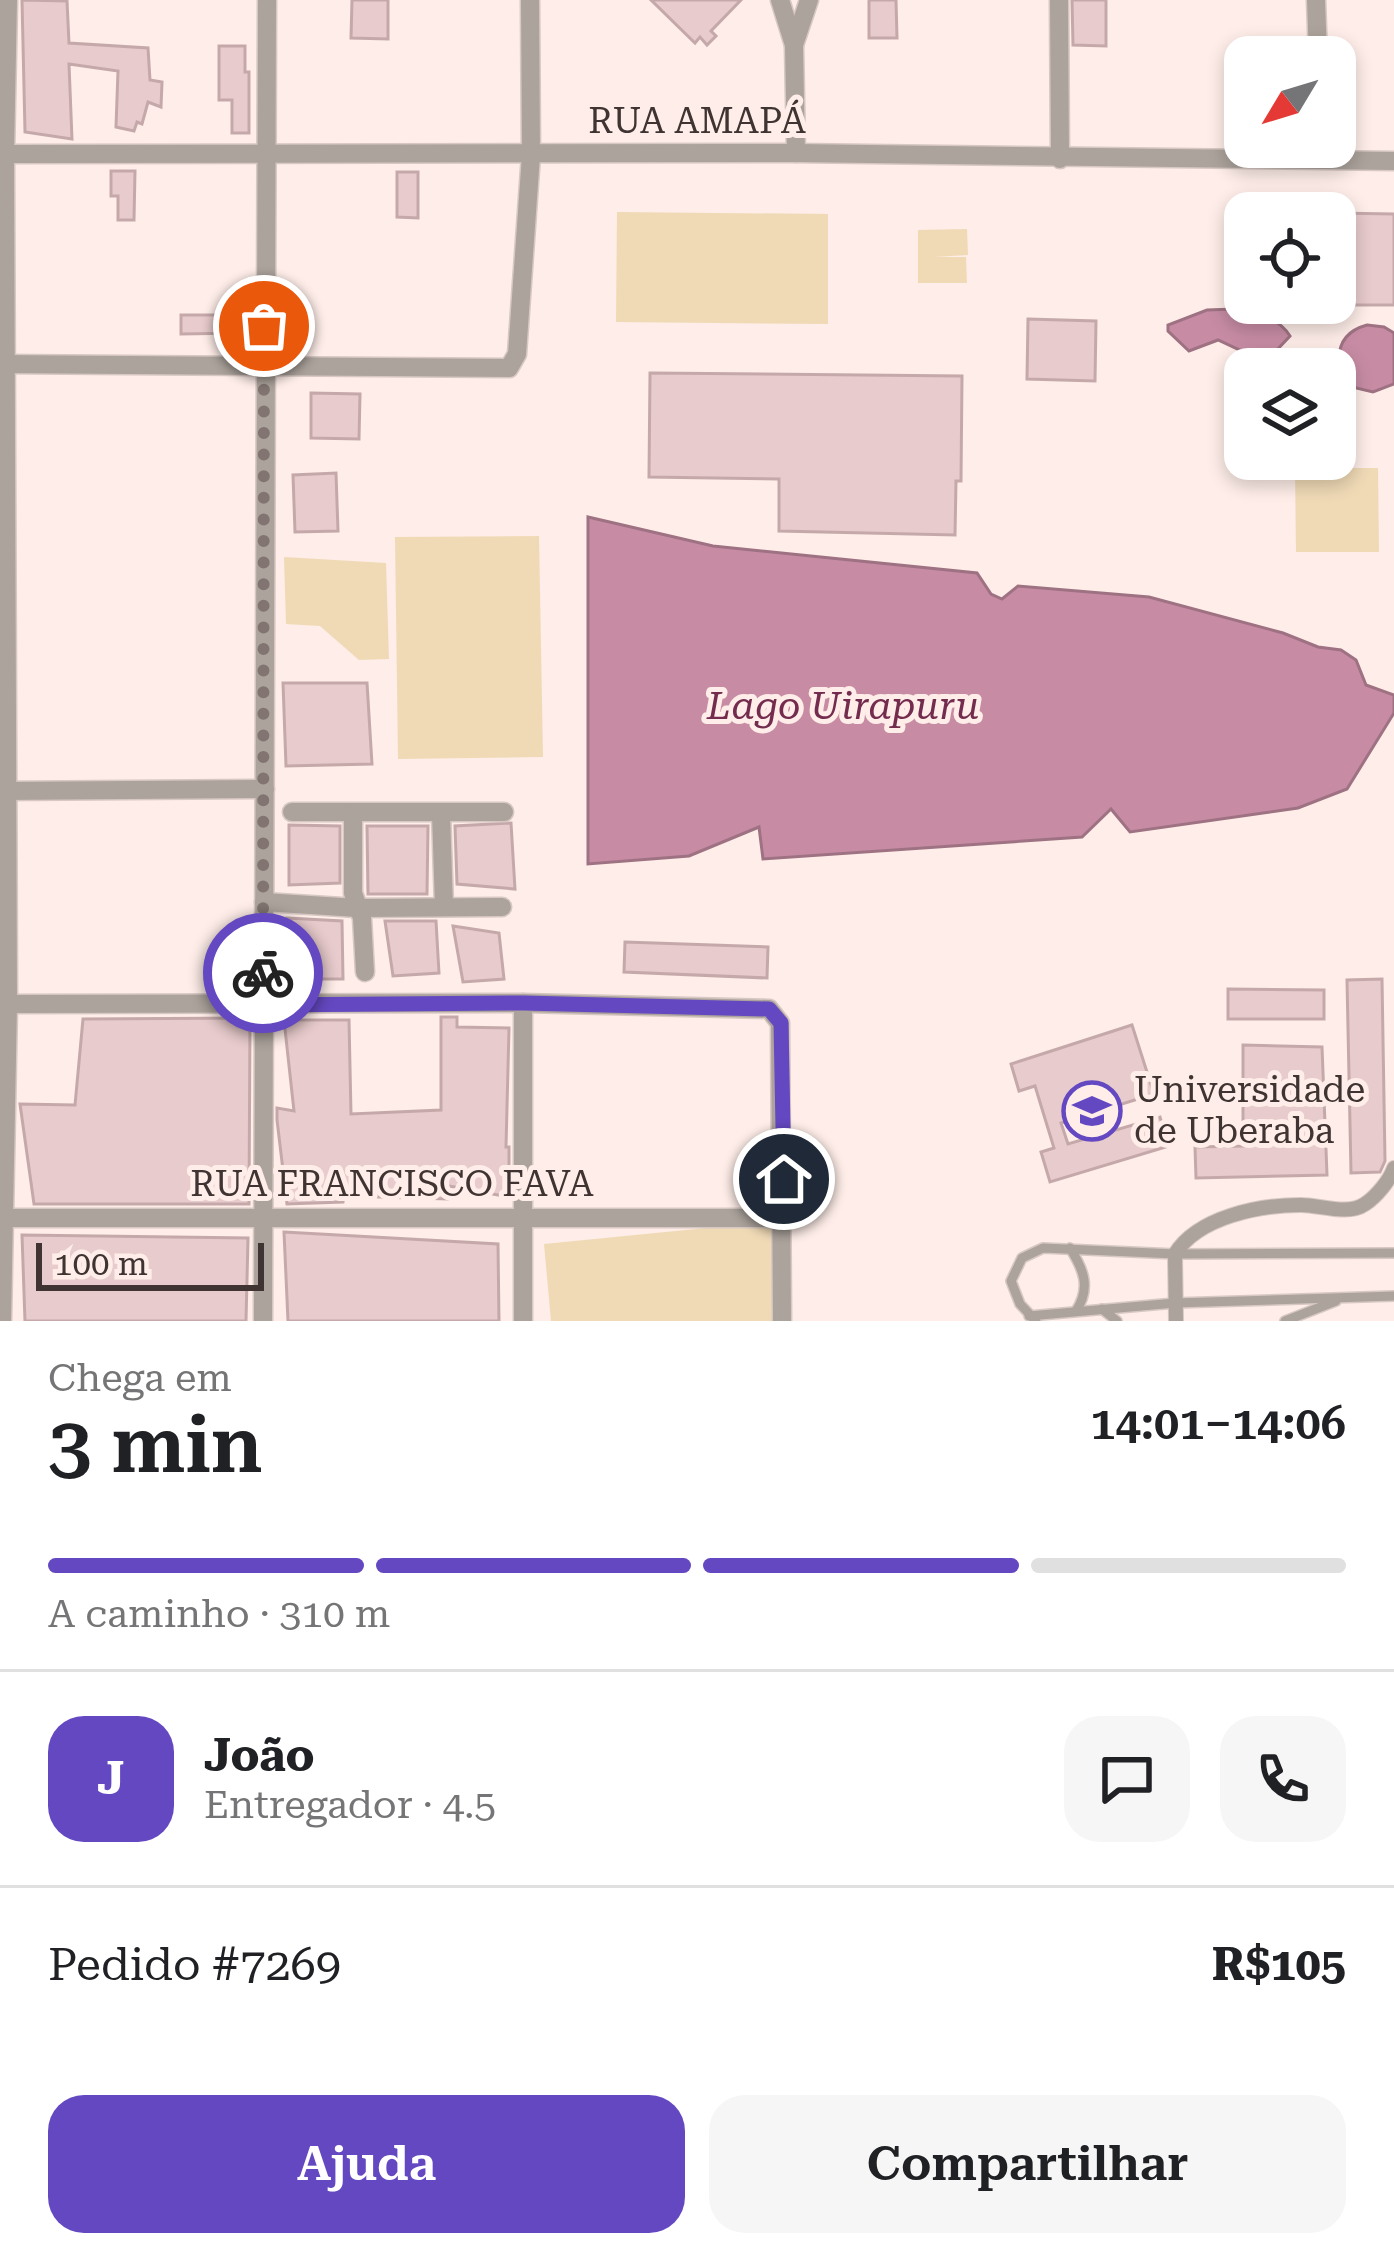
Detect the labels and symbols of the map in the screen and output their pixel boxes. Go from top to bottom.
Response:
north arrow [1224,36,1356,168]
street label: RUA AMAPÁ [588,99,806,142]
pin [213,275,315,377]
water label: Lago Uirapuru [706,683,979,729]
courier [203,913,323,1033]
place label: Universidade de Uberaba [1134,1069,1365,1152]
school or university icon: Universidade de Uberaba [1061,1080,1123,1142]
pin [733,1128,835,1230]
street label: RUA FRANCISCO FAVA [190,1163,594,1205]
scale bar [36,1237,264,1290]

